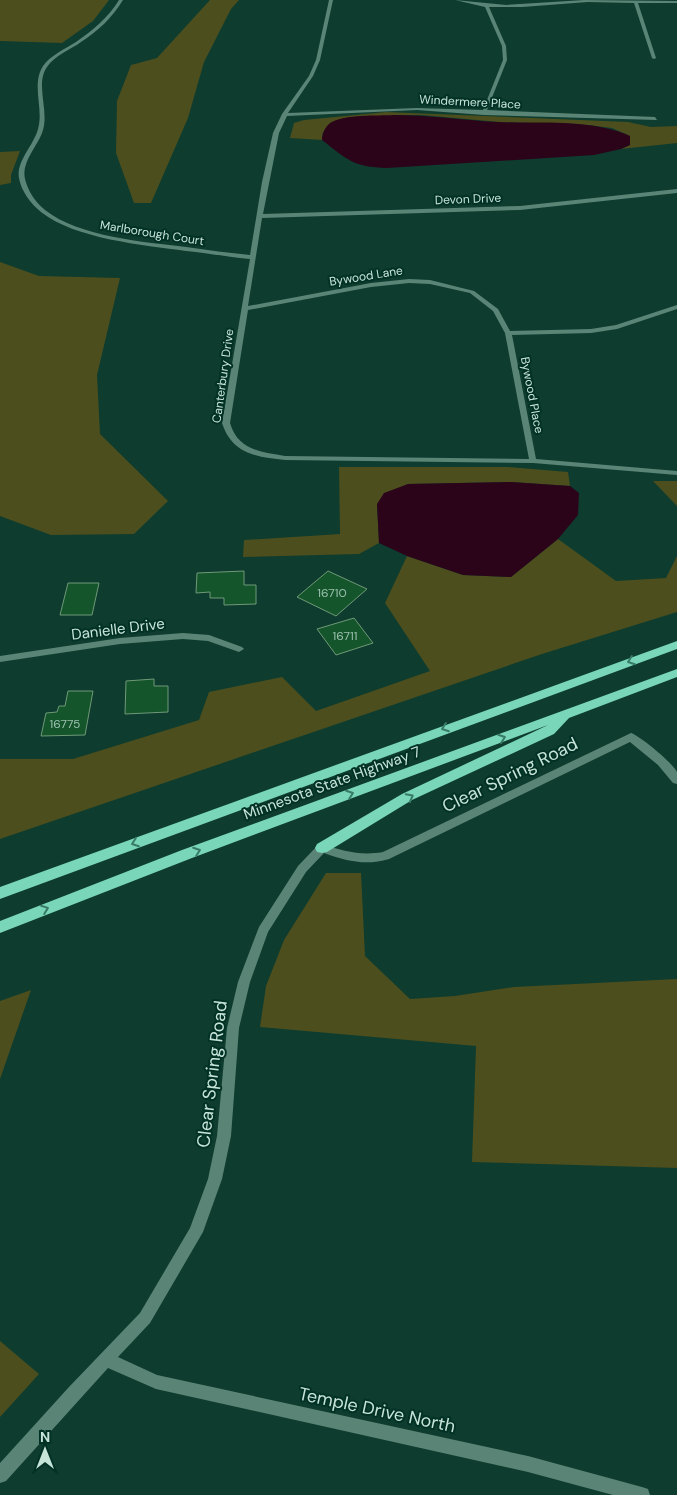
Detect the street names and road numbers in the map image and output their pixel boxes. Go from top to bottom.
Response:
street label: Windermere Place [419,91,521,113]
street label: Devon Drive [435,190,502,208]
street label: Marlborough Court [99,217,205,249]
street label: Bywood Lane [328,262,404,290]
street label: Canterbury Drive [208,328,238,424]
street label: Bywood Place [517,355,547,435]
street label: Danielle Drive [70,613,166,645]
street label: Clear Spring Road [438,732,582,818]
street label: Minnesota State Highway 7 [241,742,423,824]
street label: Clear Spring Road [191,999,233,1149]
street label: Temple Drive North [296,1382,458,1438]

